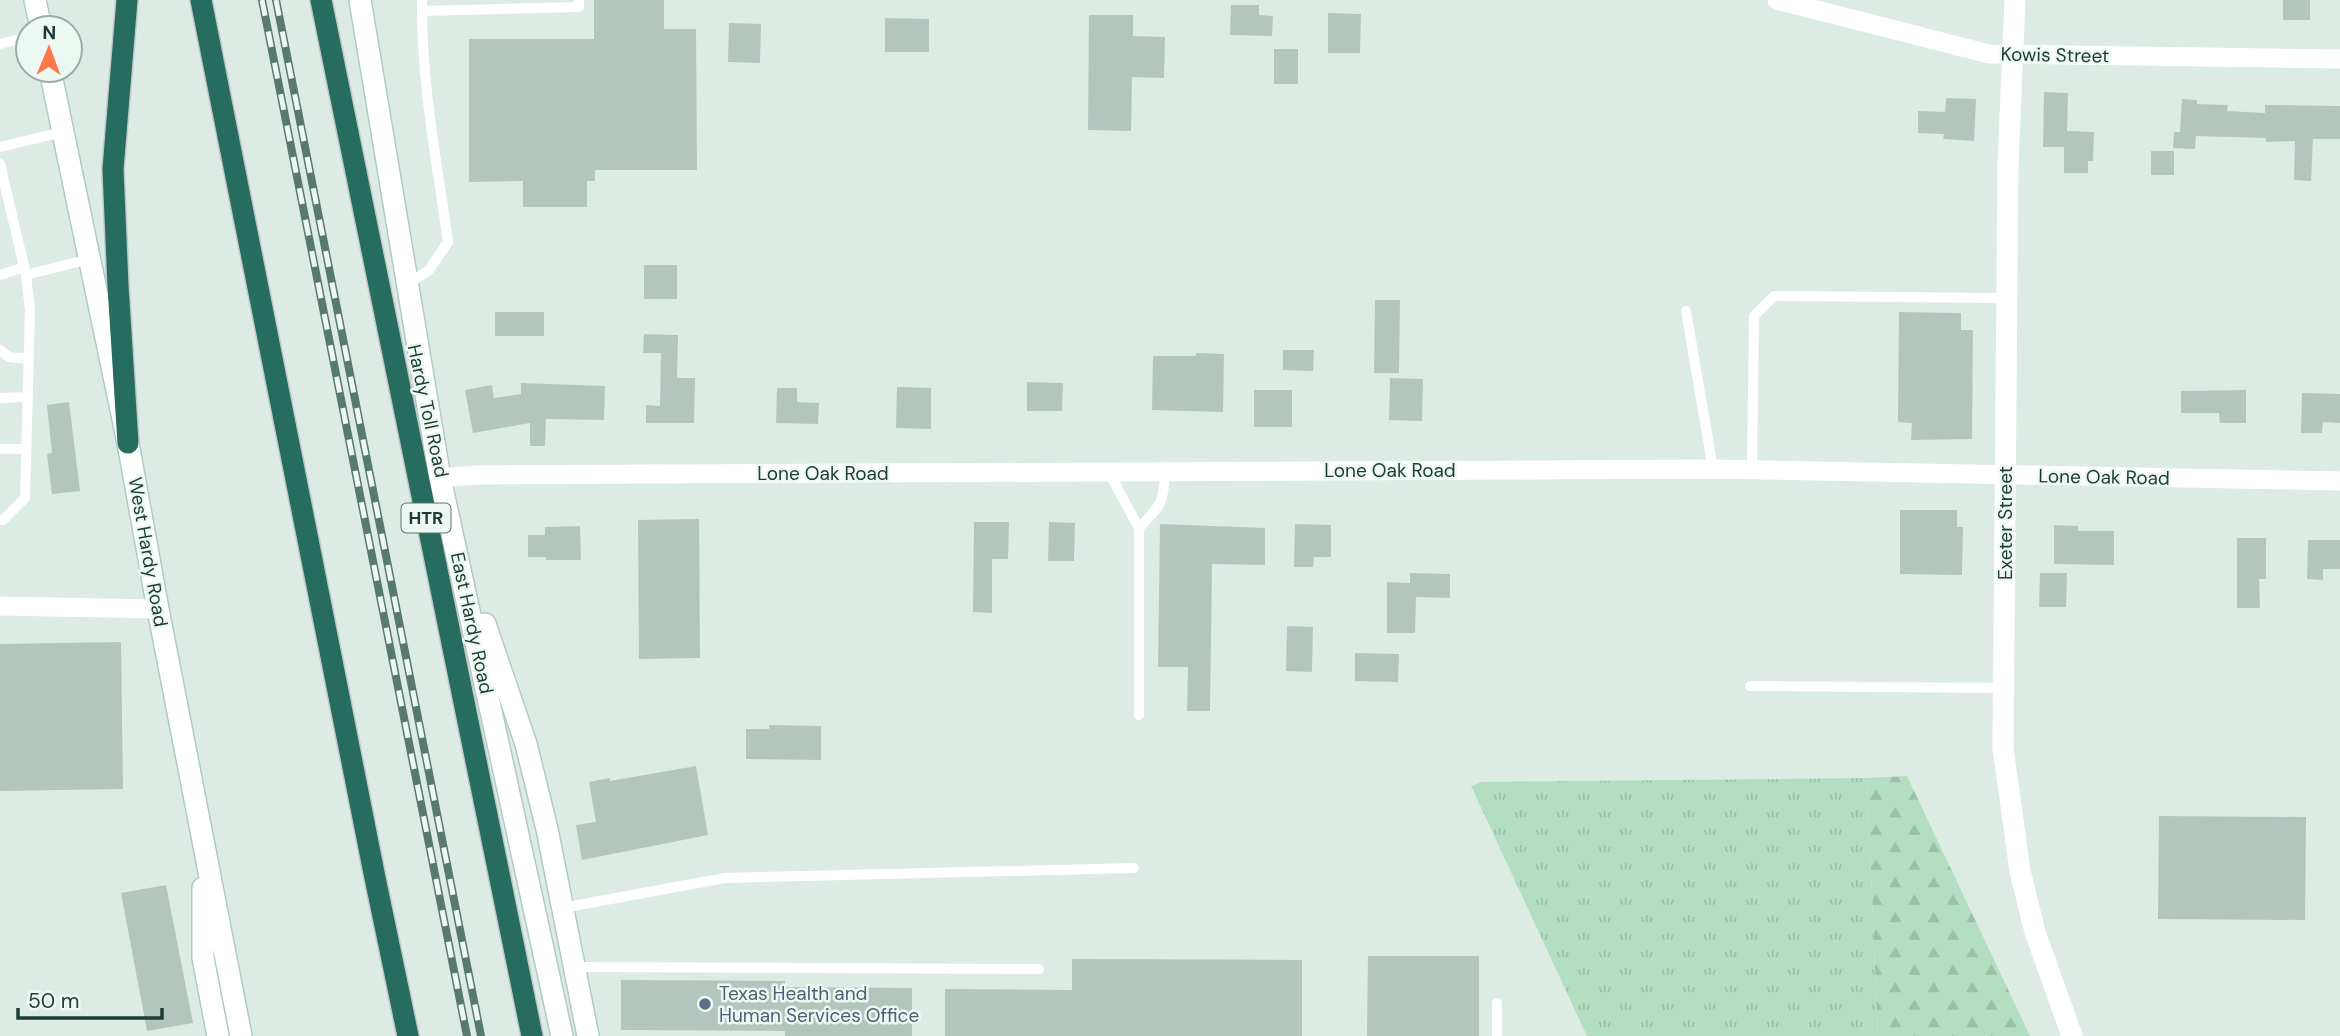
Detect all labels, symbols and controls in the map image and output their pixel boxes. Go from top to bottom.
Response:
north arrow [14,14,84,84]
text: N [42,20,56,45]
street label: Kowis Street [2000,42,2110,68]
street label: Hardy Toll Road [402,342,454,480]
street label: Lone Oak Road [1324,458,1456,483]
street label: Lone Oak Road [757,461,889,486]
street label: Lone Oak Road [2038,463,2170,491]
street label: Exeter Street [1993,466,2018,580]
street label: West Hardy Road [123,475,173,629]
road number: HTR [402,504,450,532]
street label: East Hardy Road [445,550,499,696]
scale bar [18,976,161,1020]
place label: Texas Health and Human Services Office [719,981,919,1028]
text: 50 m [28,987,79,1015]
marker: Texas Health and Human Services Office [697,996,713,1012]

